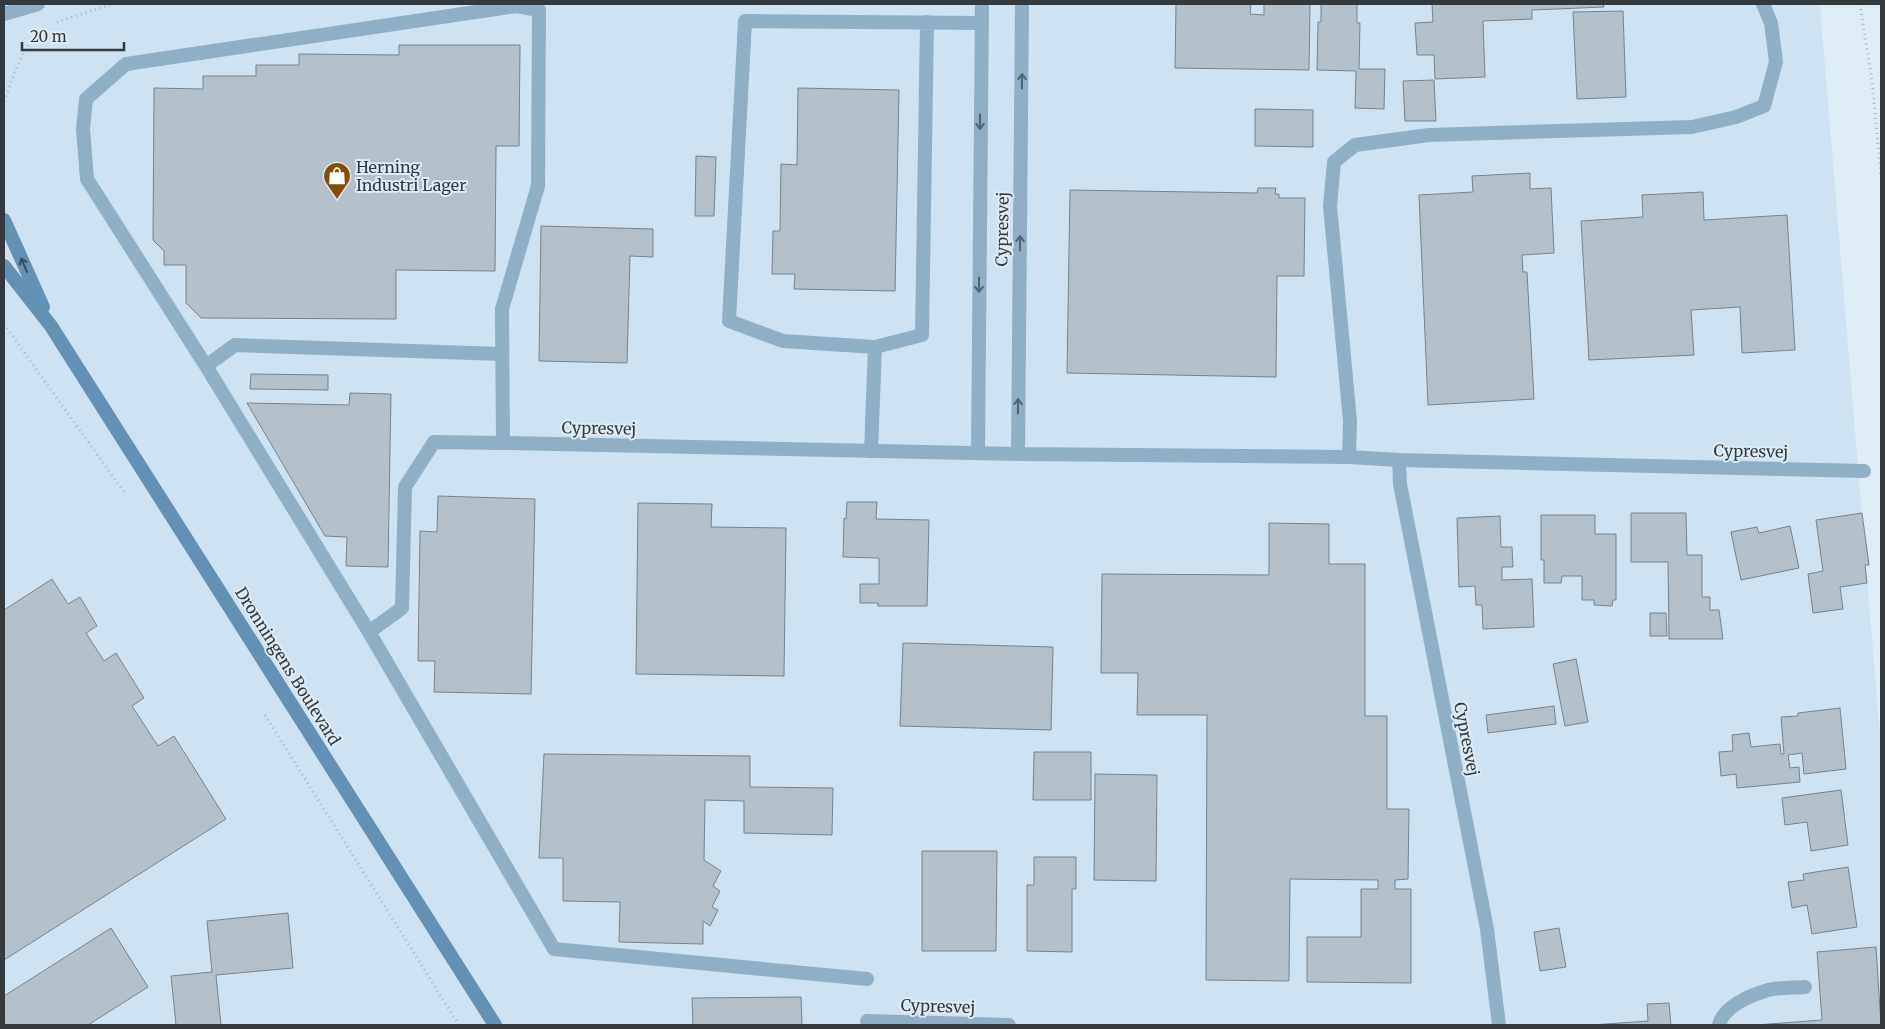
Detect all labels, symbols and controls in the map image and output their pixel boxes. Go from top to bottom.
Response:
scale bar [22,20,125,52]
text: 20 m [30,27,67,46]
one-way arrow [1017,73,1026,89]
one-way arrow [976,114,985,130]
place label: Herning Industri Lager [356,157,466,195]
shop icon: Herning Industri Lager [322,161,352,200]
street label: Cypresvej [991,191,1013,267]
one-way arrow [1015,235,1025,252]
one-way arrow [19,258,29,273]
one-way arrow [974,276,984,293]
one-way arrow [1013,398,1023,414]
street label: Cypresvej [561,417,637,439]
street label: Cypresvej [1713,440,1789,462]
street label: Dronningens Boulevard [231,583,345,749]
street label: Cypresvej [1450,700,1484,778]
street label: Cypresvej [900,995,976,1017]

